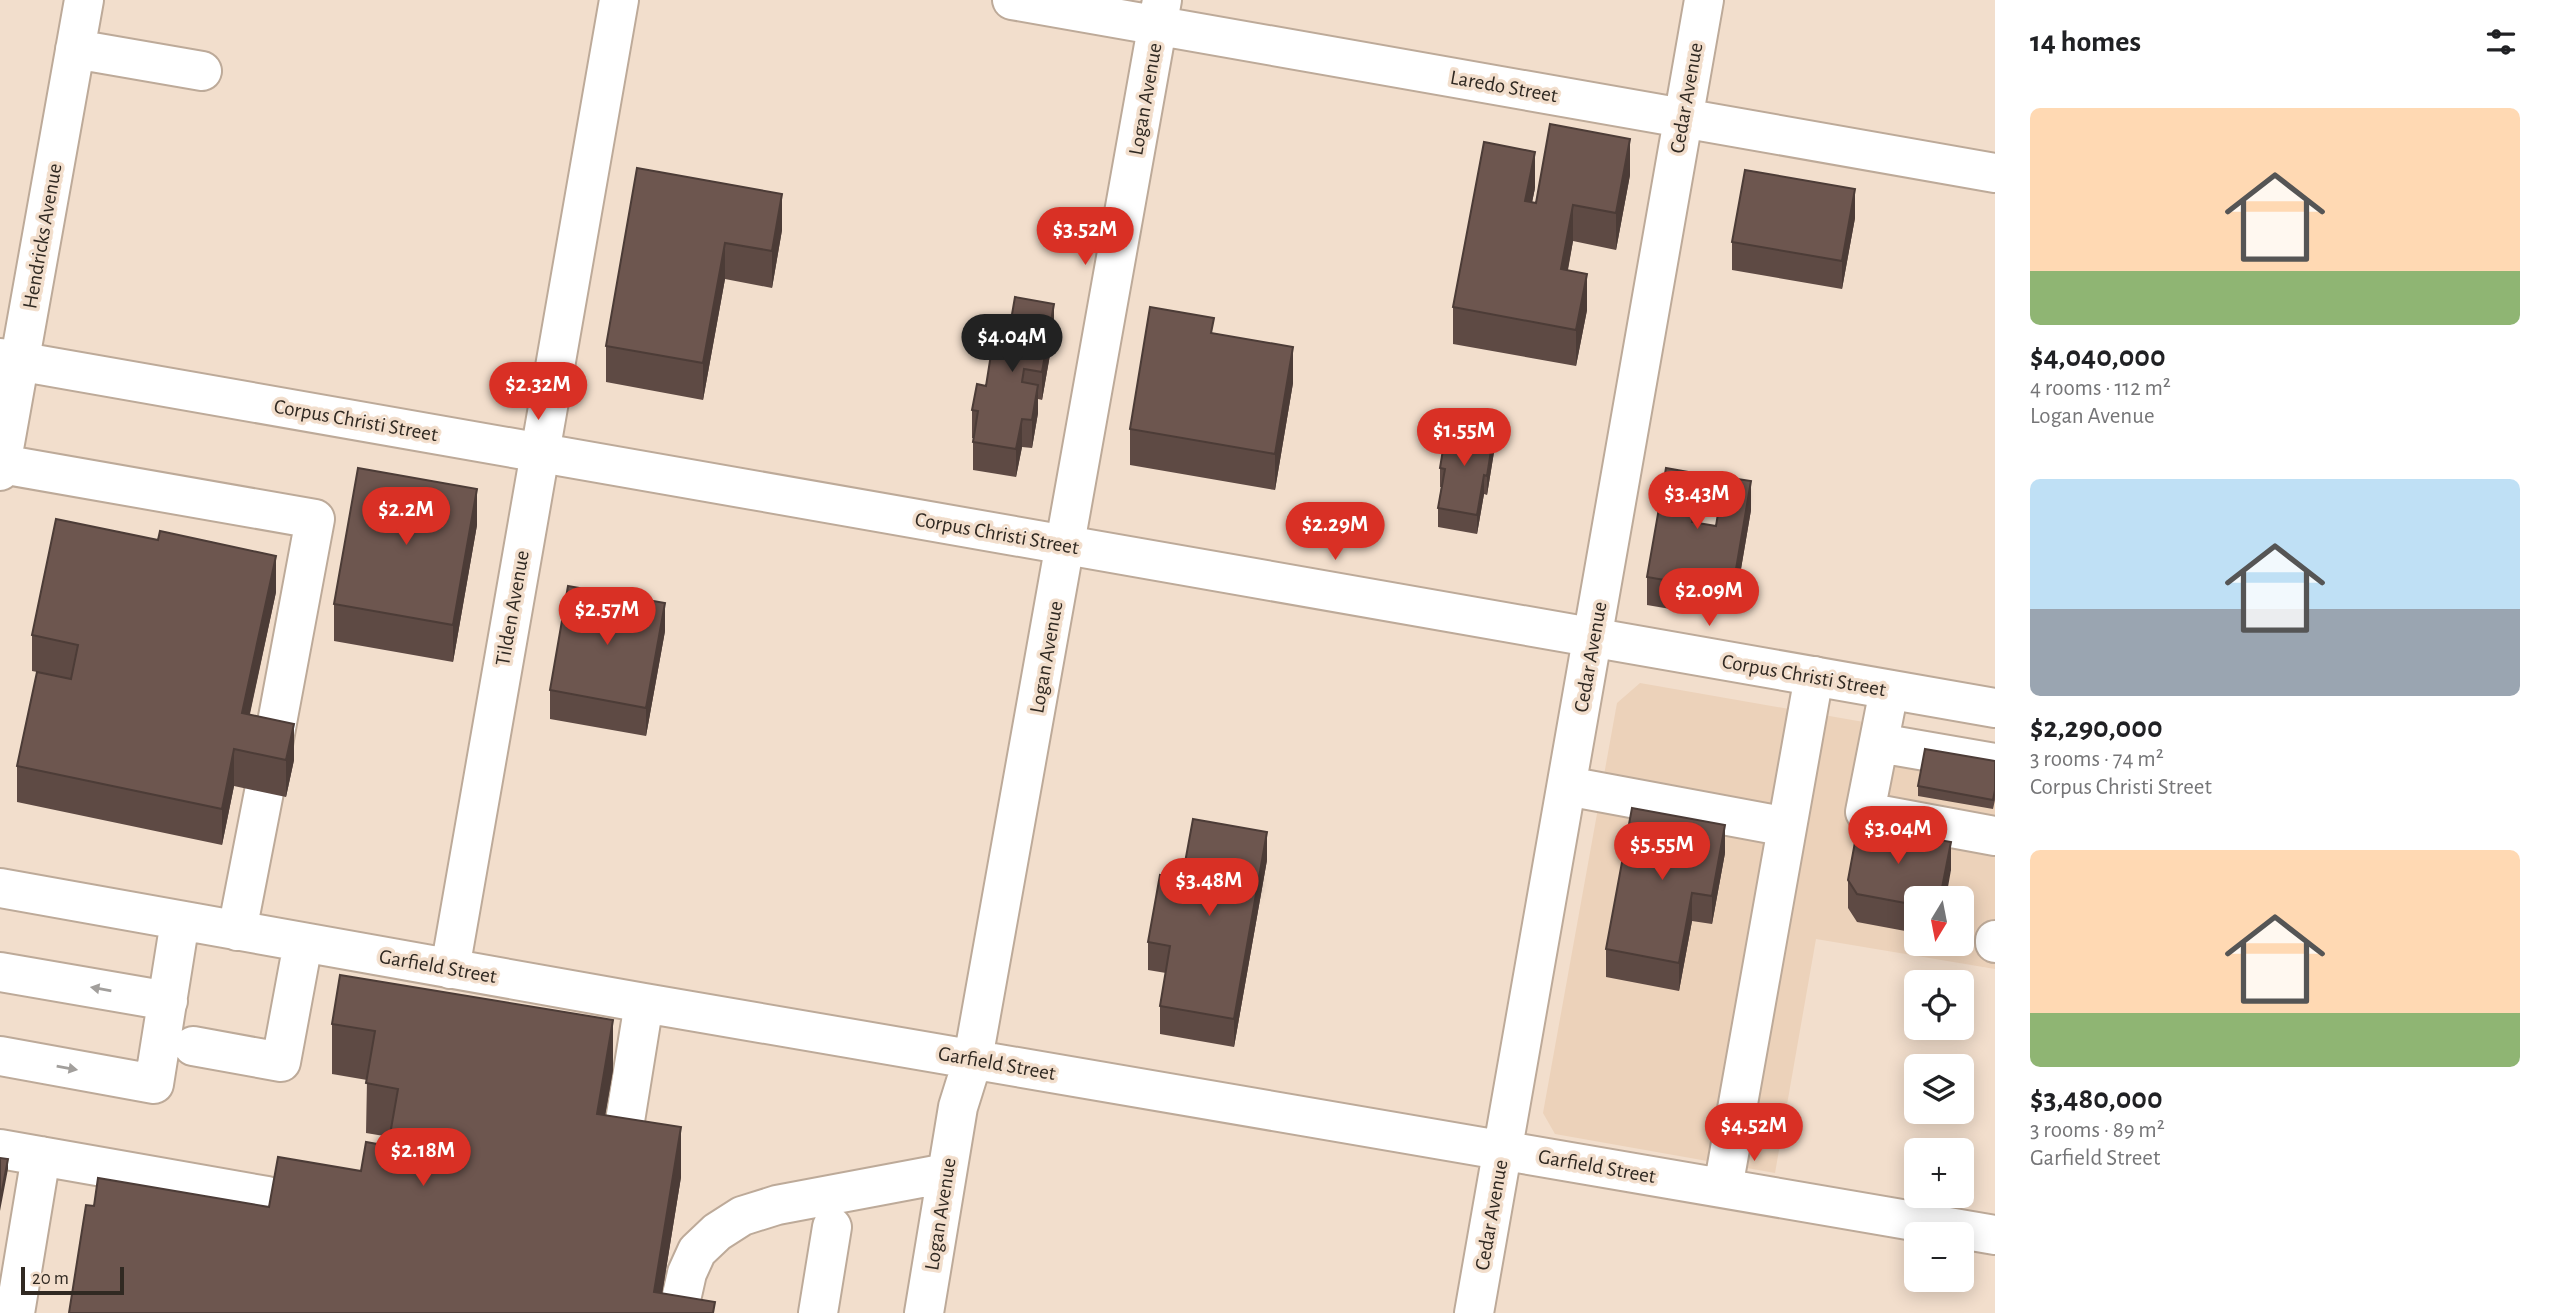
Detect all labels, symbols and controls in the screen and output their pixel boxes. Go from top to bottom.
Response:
icon: filters [2482,23,2520,61]
text: 14 homes [2030,27,2141,57]
street label: Logan Avenue [1125,41,1166,157]
street label: Cedar Avenue [1666,41,1707,155]
street label: Laredo Street [1449,67,1560,106]
icon: home [2212,154,2338,280]
street label: Hendricks Avenue [19,162,66,310]
pin: $3.52M [1028,208,1142,267]
text: $3.52M [1053,218,1117,241]
pin: $4.04M [955,314,1069,374]
text: $4.04M [977,325,1047,348]
text: $4,040,000 [2030,342,2166,372]
pin: $2.32M [481,362,595,422]
text: $2.32M [505,373,571,396]
text: 4 rooms · 112 m² [2030,377,2171,400]
street label: Corpus Christi Street [272,396,440,445]
text: Logan Avenue [2030,405,2155,428]
pin: $1.55M [1407,408,1521,468]
text: $1.55M [1433,419,1495,442]
pin: $3.43M [1640,472,1754,531]
text: $3.43M [1664,482,1730,505]
pin: $2.2M [357,488,455,547]
text: $2.2M [378,498,434,521]
pin: $2.29M [1278,503,1392,562]
street label: Corpus Christi Street [913,509,1081,558]
text: $2.29M [1302,513,1368,536]
icon: home [2212,525,2338,651]
street label: Tilden Avenue [492,549,533,667]
pin: $2.09M [1652,568,1766,628]
text: $2.09M [1675,579,1743,602]
pin: $2.57M [550,588,664,647]
text: $2.57M [575,598,639,621]
street label: Logan Avenue [1026,599,1067,715]
street label: Cedar Avenue [1570,600,1611,714]
street label: Corpus Christi Street [1720,651,1888,700]
text: $2,290,000 [2030,713,2163,743]
text: 3 rooms · 74 m² [2030,748,2164,771]
text: Corpus Christi Street [2030,776,2212,799]
pin: $3.04M [1841,806,1955,866]
text: $3.04M [1864,817,1932,840]
pin: $5.55M [1605,822,1719,882]
text: $5.55M [1630,833,1694,856]
pin: $3.48M [1152,858,1266,918]
text: $3.48M [1176,869,1242,892]
north arrow [1904,886,1974,956]
map controls [1904,886,1974,1292]
icon: home [2212,896,2338,1022]
street label: Garfield Street [378,946,499,987]
button: locate [1904,970,1974,1040]
one-way arrow [90,983,112,994]
street label: Garfield Street [937,1043,1058,1084]
button: layers [1904,1054,1974,1124]
one-way arrow [56,1063,78,1074]
text: $3,480,000 [2030,1084,2163,1114]
pin: $4.52M [1697,1104,1811,1163]
text: $4.52M [1721,1114,1787,1137]
text: 3 rooms · 89 m² [2030,1119,2165,1142]
pin: $2.18M [366,1128,480,1188]
button: + [1904,1138,1974,1208]
text: $2.18M [391,1139,455,1162]
street label: Garfield Street [1537,1146,1658,1187]
text: Garfield Street [2030,1147,2160,1170]
street label: Logan Avenue [921,1156,960,1272]
street label: Cedar Avenue [1471,1158,1512,1272]
button: − [1904,1222,1974,1292]
scale bar [21,1264,124,1296]
text: 20 m [32,1269,69,1288]

